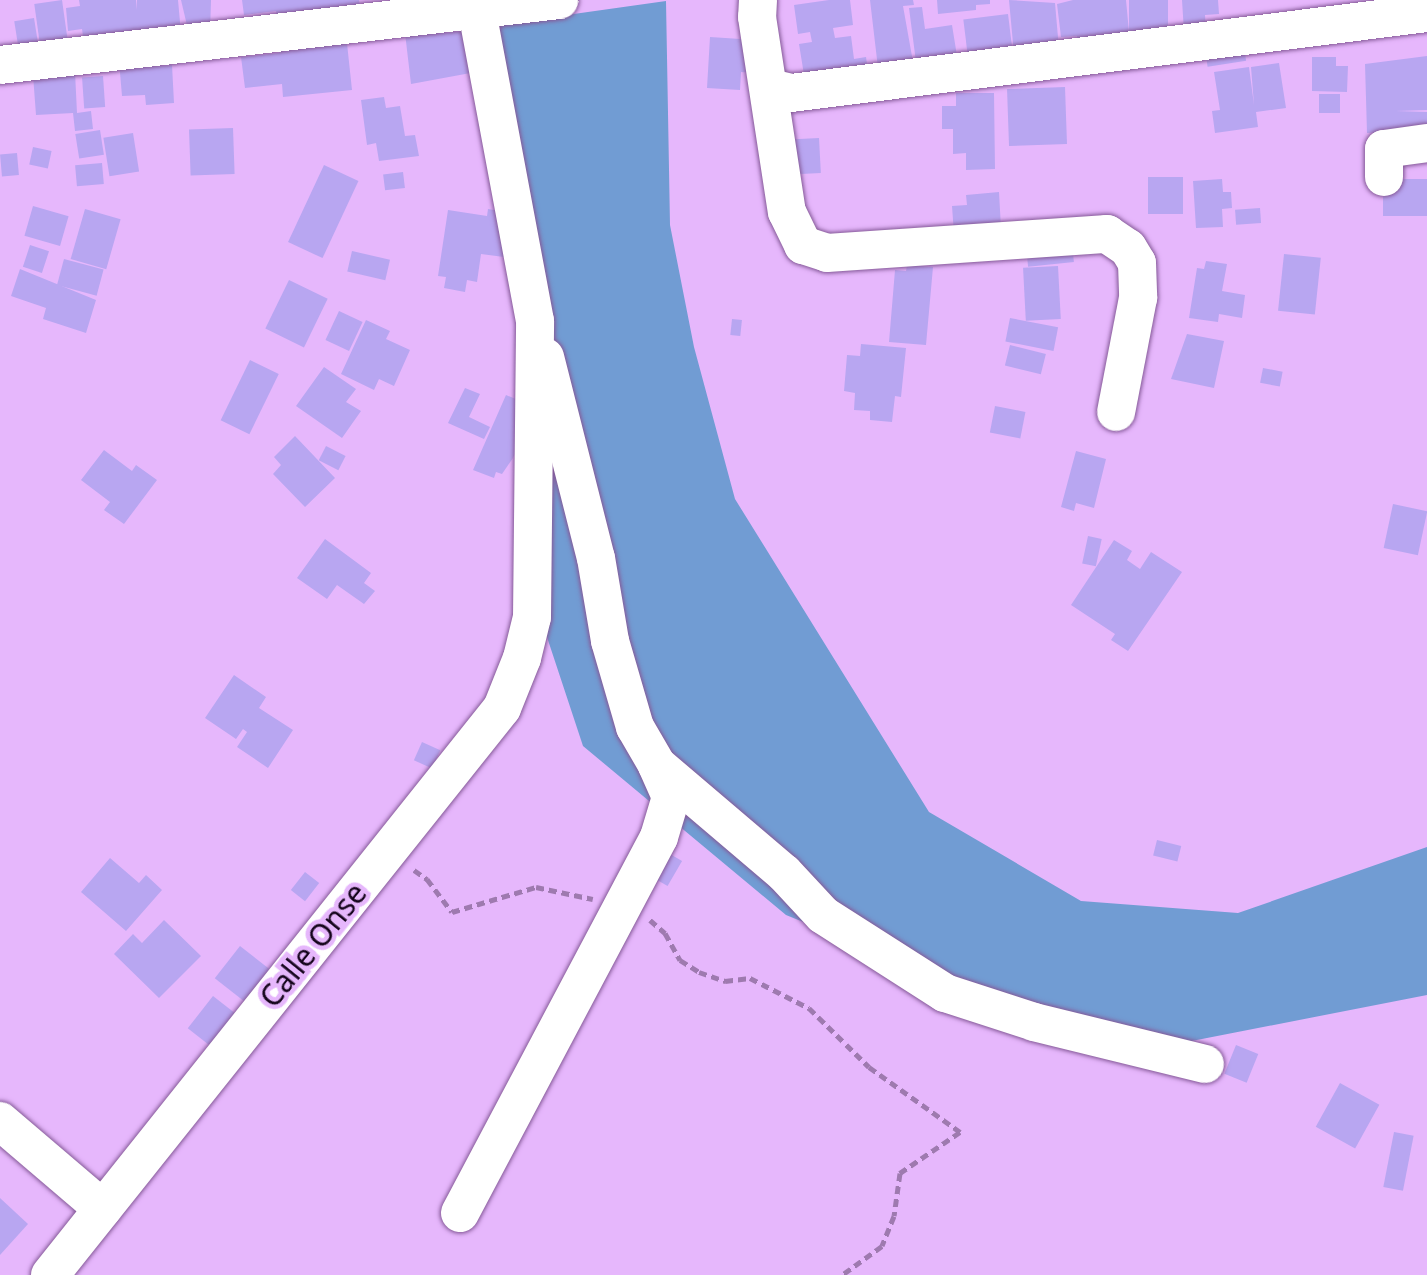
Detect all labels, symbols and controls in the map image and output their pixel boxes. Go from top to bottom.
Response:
street label: Calle Onse [252,876,374,1014]

